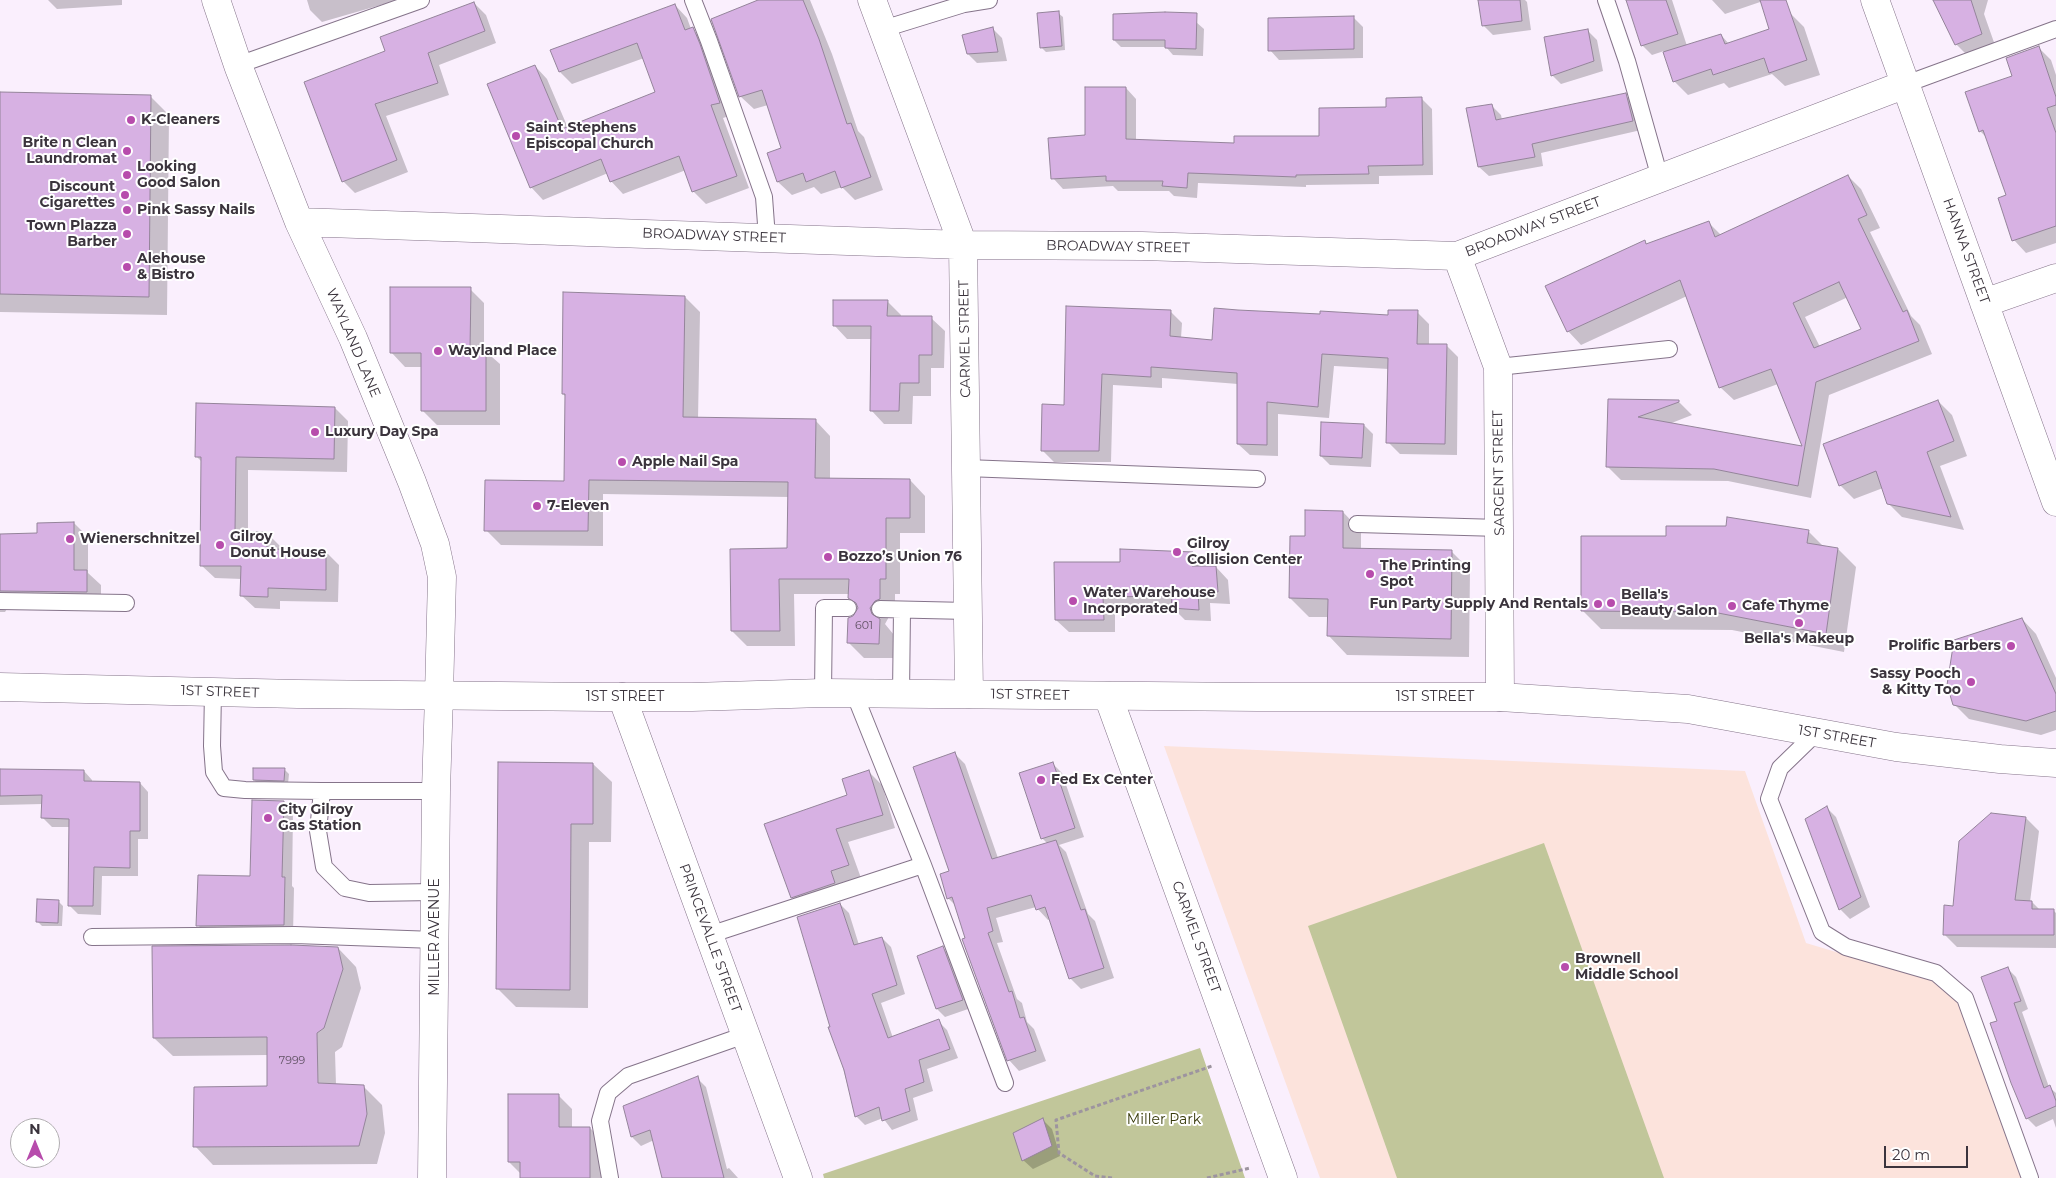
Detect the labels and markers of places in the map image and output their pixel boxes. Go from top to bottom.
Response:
place label: K-Cleaners [141,112,220,128]
marker: K-Cleaners [125,114,137,126]
place label: Saint Stephens Episcopal Church [526,120,654,152]
marker: Saint Stephens Episcopal Church [510,130,522,142]
place label: Brite n Clean Laundromat [23,135,117,168]
marker: Brite n Clean Laundromat [121,145,133,157]
place label: Looking Good Salon [137,159,220,192]
marker: Looking Good Salon [121,169,133,181]
place label: Discount Cigarettes [39,179,115,212]
marker: Discount Cigarettes [119,189,131,201]
place label: Pink Sassy Nails [137,202,255,218]
marker: Pink Sassy Nails [121,204,133,216]
place label: Town Plazza Barber [26,218,117,250]
marker: Town Plazza Barber [121,228,133,240]
place label: Alehouse & Bistro [137,251,206,284]
marker: Alehouse & Bistro [121,261,133,273]
place label: Wayland Place [448,343,557,359]
marker: Wayland Place [432,345,444,357]
place label: Luxury Day Spa [325,424,439,440]
marker: Luxury Day Spa [309,426,321,438]
place label: Apple Nail Spa [632,454,738,470]
marker: Apple Nail Spa [616,456,628,468]
place label: 7-Eleven [547,498,609,514]
marker: 7-Eleven [531,500,543,512]
place label: Gilroy Donut House [230,529,326,562]
place label: Wienerschnitzel [80,531,200,547]
marker: Wienerschnitzel [64,533,76,545]
place label: Gilroy Collision Center [1187,536,1302,568]
marker: Gilroy Donut House [214,539,226,551]
marker: Gilroy Collision Center [1171,546,1183,558]
place label: Bozzo’s Union 76 [838,549,962,565]
marker: Bozzo’s Union 76 [822,551,834,563]
place label: The Printing Spot [1380,558,1471,590]
marker: The Printing Spot [1364,568,1376,580]
place label: Water Warehouse Incorporated [1083,585,1216,618]
place label: Bella's Beauty Salon [1621,587,1717,620]
marker: Water Warehouse Incorporated [1067,595,1079,607]
place label: Fun Party Supply And Rentals [1370,596,1588,612]
marker: Bella's Beauty Salon [1605,597,1617,609]
marker: Fun Party Supply And Rentals [1592,598,1604,610]
place label: Cafe Thyme [1742,598,1829,614]
marker: Cafe Thyme [1726,600,1738,612]
marker: Bella's Makeup [1793,617,1805,629]
place label: Bella's Makeup [1744,631,1854,647]
place label: Prolific Barbers [1888,638,2001,654]
marker: Prolific Barbers [2005,640,2017,652]
place label: Sassy Pooch & Kitty Too [1870,666,1961,699]
marker: Sassy Pooch & Kitty Too [1965,676,1977,688]
place label: Fed Ex Center [1051,772,1153,788]
marker: Fed Ex Center [1035,774,1047,786]
place label: City Gilroy Gas Station [278,802,361,834]
marker: City Gilroy Gas Station [262,812,274,824]
place label: Brownell Middle School [1575,951,1678,984]
marker: Brownell Middle School [1559,961,1571,973]

